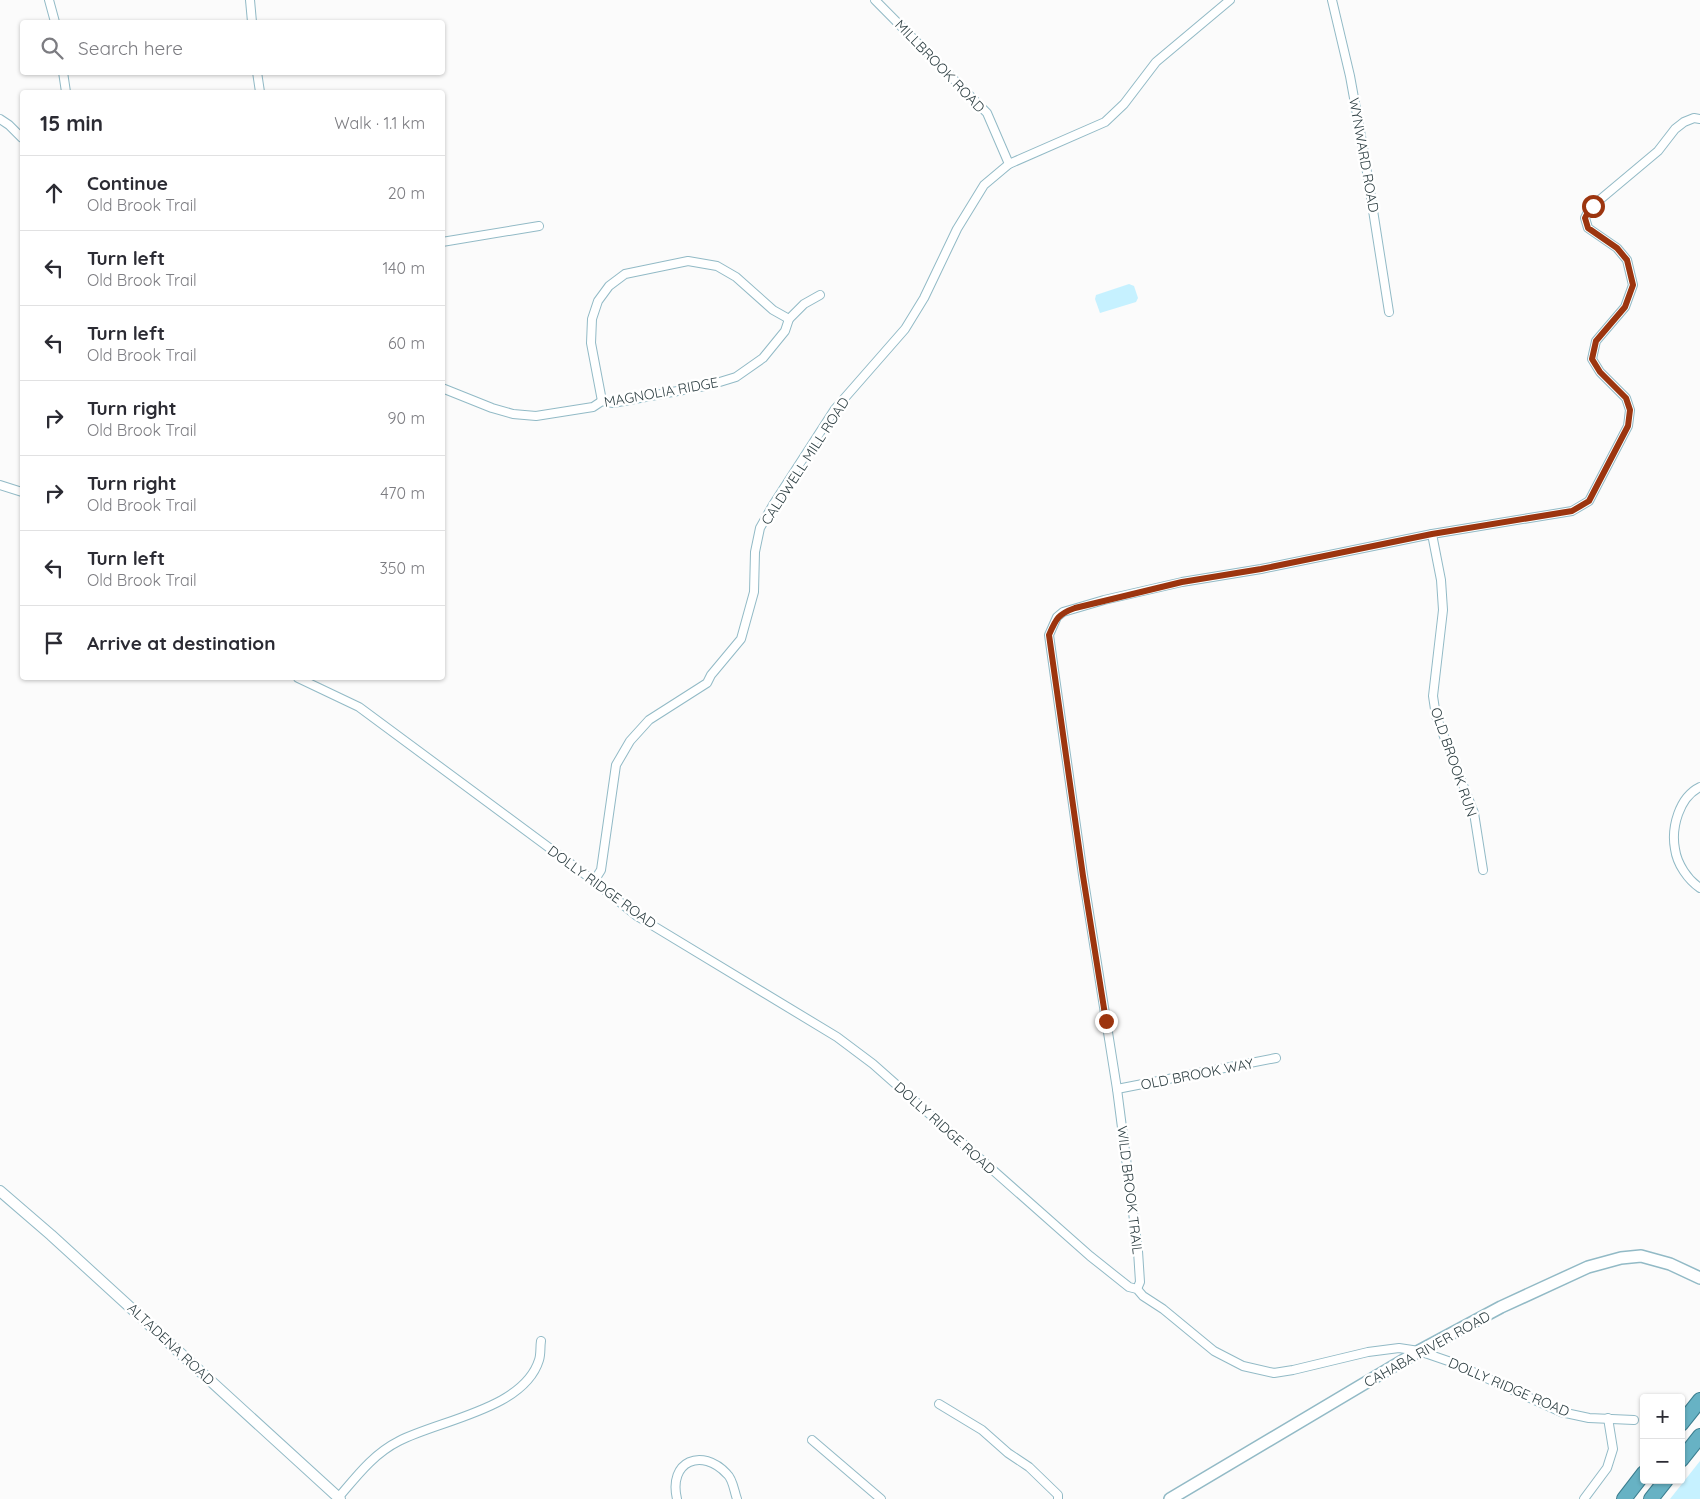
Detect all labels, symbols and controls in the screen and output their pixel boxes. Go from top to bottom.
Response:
street label: MILLBROOK ROAD [891,16,989,116]
search box [20,20,445,75]
icon: search [38,34,66,62]
text: Search here [78,36,183,60]
street label: WYNWARD ROAD [1345,96,1383,214]
text: 15 min [40,110,103,136]
text: Walk · 1.1 km [334,113,425,133]
text: Continue [87,171,168,195]
icon: ahead [40,179,68,207]
text: 20 m [388,183,425,203]
text: Old Brook Trail [87,195,197,215]
route start [1582,195,1605,218]
text: Turn left [87,246,165,270]
icon: left [40,254,68,282]
text: 140 m [382,258,425,278]
text: Old Brook Trail [87,270,197,290]
text: Turn left [87,321,165,345]
icon: left [40,329,68,357]
text: 60 m [388,333,425,353]
text: Old Brook Trail [87,345,197,365]
street label: MAGNOLIA RIDGE [602,373,720,411]
street label: CALDWELL MILL ROAD [757,394,853,528]
text: Turn right [87,396,176,420]
icon: right [40,404,68,432]
text: 90 m [388,408,425,428]
text: Old Brook Trail [87,420,197,440]
text: Turn right [87,471,176,495]
icon: right [40,479,68,507]
text: 470 m [380,483,425,503]
text: Old Brook Trail [87,495,197,515]
text: Turn left [87,546,165,570]
icon: left [40,554,68,582]
text: 350 m [379,558,425,578]
text: Old Brook Trail [87,570,197,590]
icon: arrive [40,629,68,657]
text: Arrive at destination [87,631,276,655]
street label: OLD BROOK RUN [1427,705,1481,819]
street label: DOLLY RIDGE ROAD [544,842,660,932]
route end [1095,1010,1118,1033]
street label: OLD BROOK WAY [1139,1054,1255,1094]
street label: DOLLY RIDGE ROAD [891,1078,999,1178]
street label: WILD BROOK TRAIL [1113,1125,1147,1256]
street label: ALTADENA ROAD [124,1299,218,1389]
street label: CAHABA RIVER ROAD [1361,1307,1493,1391]
street label: DOLLY RIDGE ROAD [1446,1353,1572,1421]
map controls [1640,1394,1685,1484]
button: + [1640,1394,1685,1439]
button: − [1640,1439,1685,1484]

